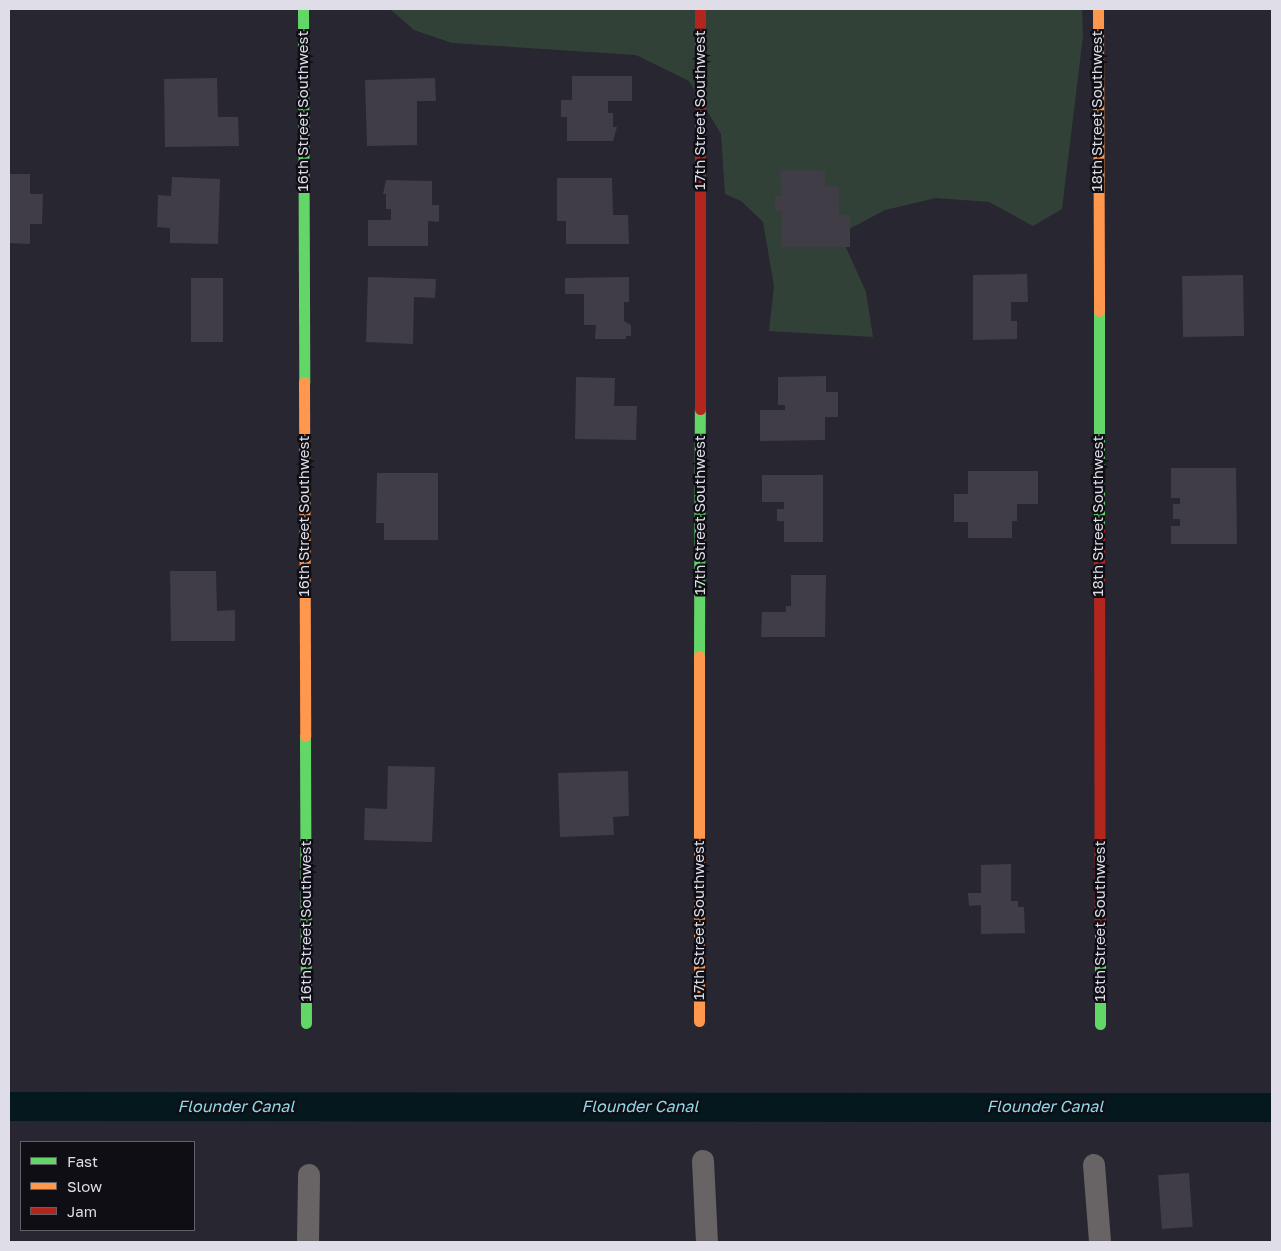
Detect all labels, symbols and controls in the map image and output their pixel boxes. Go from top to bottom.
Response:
street label: 17th Street Southwest [691,30,709,190]
street label: 16th Street Southwest [294,31,312,191]
street label: 18th Street Southwest [1088,31,1106,191]
street label: 17th Street Southwest [691,435,709,595]
street label: 16th Street Southwest [295,436,313,596]
street label: 18th Street Southwest [1089,436,1107,596]
street label: 17th Street Southwest [690,840,708,1000]
street label: 16th Street Southwest [297,841,315,1001]
street label: 18th Street Southwest [1091,841,1109,1001]
water label: Flounder Canal [178,1096,294,1116]
water label: Flounder Canal [582,1096,698,1116]
water label: Flounder Canal [987,1096,1103,1116]
legend [20,1141,195,1231]
text: Fast [67,1152,98,1170]
text: Slow [67,1177,102,1195]
text: Jam [67,1202,97,1220]

